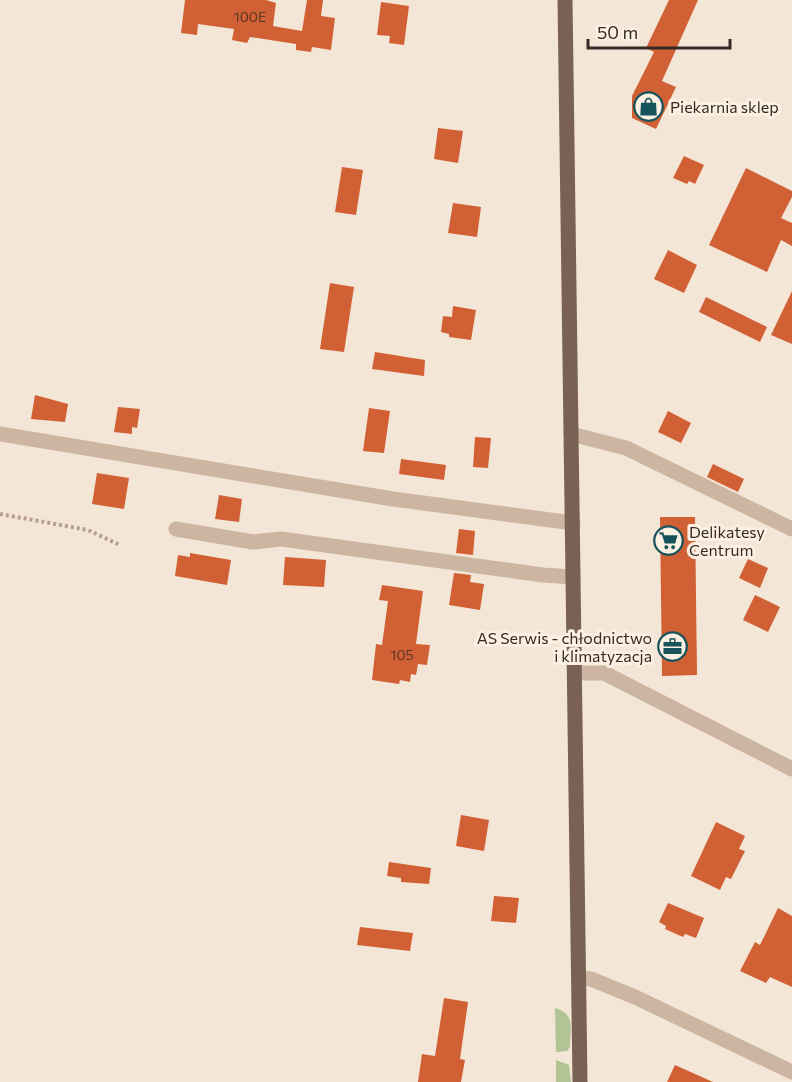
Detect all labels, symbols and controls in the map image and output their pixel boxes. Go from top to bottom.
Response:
house number: 100E [234,8,266,25]
scale bar [588,12,730,50]
text: 50 m [597,21,638,43]
shop icon: Piekarnia sklep [633,91,665,123]
place label: Piekarnia sklep [670,97,779,116]
place label: Delikatesy Centrum [689,522,765,559]
supermarket icon: Delikatesy Centrum [652,525,684,557]
place label: AS Serwis - chłodnictwo i klimatyzacja [477,628,652,665]
office icon: AS Serwis - chłodnictwo i klimatyzacja [657,631,689,663]
house number: 105 [390,646,414,663]

